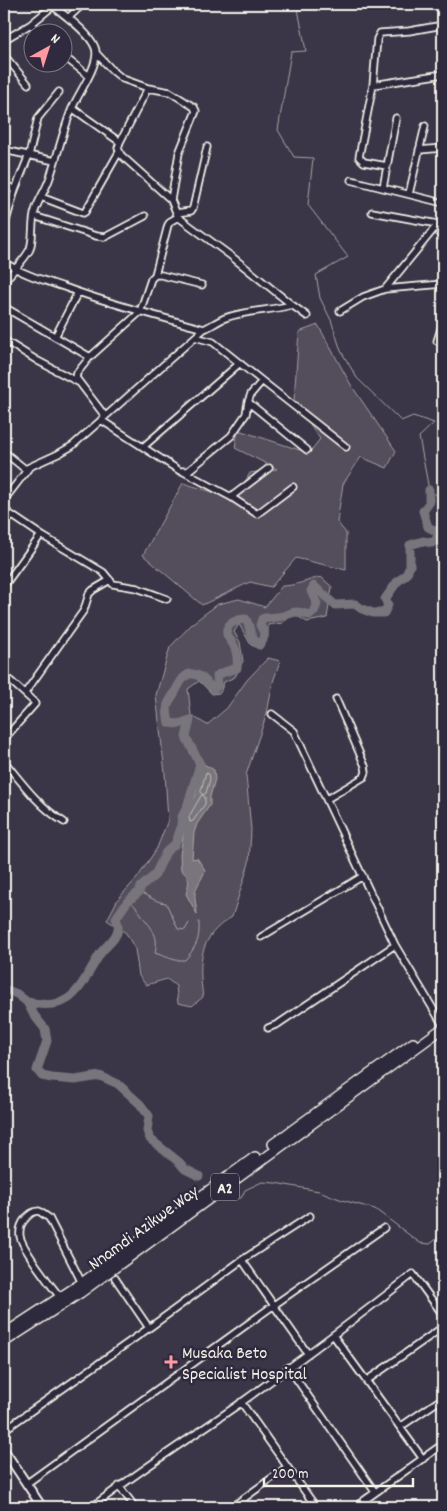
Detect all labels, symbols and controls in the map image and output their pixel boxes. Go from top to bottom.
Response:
north arrow [22,22,72,72]
text: N [46,30,64,49]
road number: A2 [211,1174,239,1200]
street label: Nnamdi Azikwe Way [84,1180,205,1278]
place label: Musaka Beto Specialist Hospital [182,1342,308,1388]
marker: Musaka Beto Specialist Hospital [164,1355,178,1369]
scale bar [264,1456,413,1488]
text: 200 m [272,1464,309,1486]

